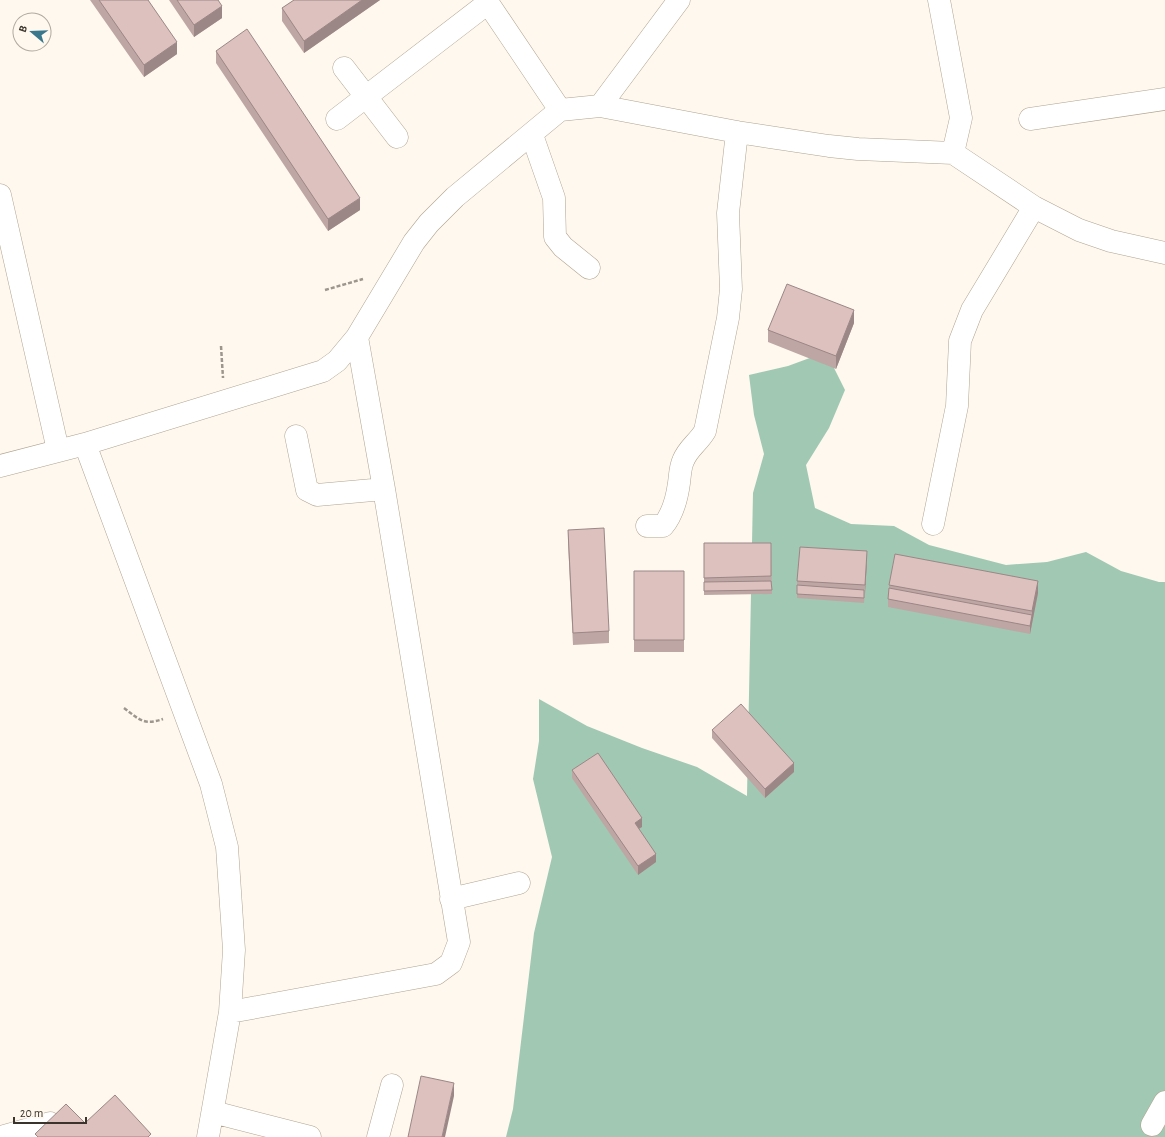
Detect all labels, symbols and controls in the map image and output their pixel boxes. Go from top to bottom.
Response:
north arrow [12,12,52,52]
text: B [17,24,29,34]
scale bar [14,1099,86,1125]
text: 20 m [20,1107,43,1119]

